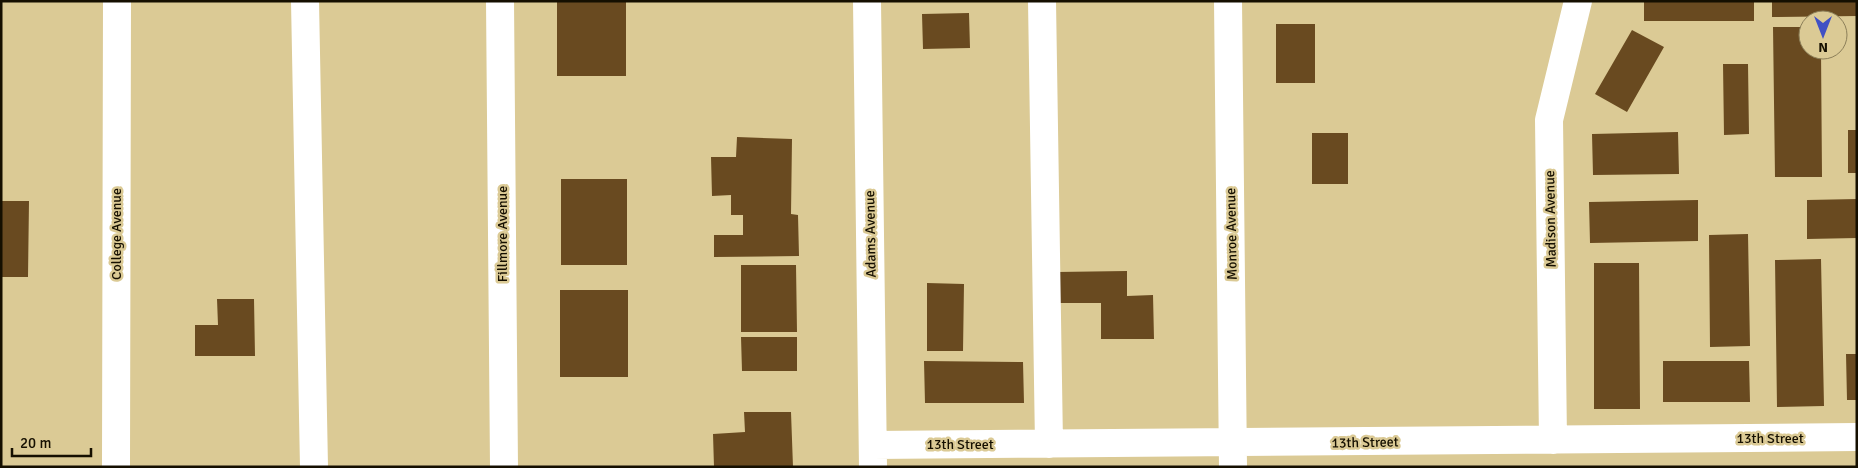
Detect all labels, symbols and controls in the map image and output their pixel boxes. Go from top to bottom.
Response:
north arrow [1798,10,1848,60]
text: N [1818,39,1828,56]
street label: Madison Avenue [1541,170,1560,268]
street label: Fillmore Avenue [494,186,511,282]
street label: College Avenue [108,188,125,280]
street label: Monroe Avenue [1222,188,1241,280]
street label: Adams Avenue [861,190,880,278]
scale bar [12,426,91,458]
street label: 13th Street [1736,430,1804,447]
street label: 13th Street [1331,433,1399,452]
text: 20 m [20,434,51,452]
street label: 13th Street [926,436,994,453]

